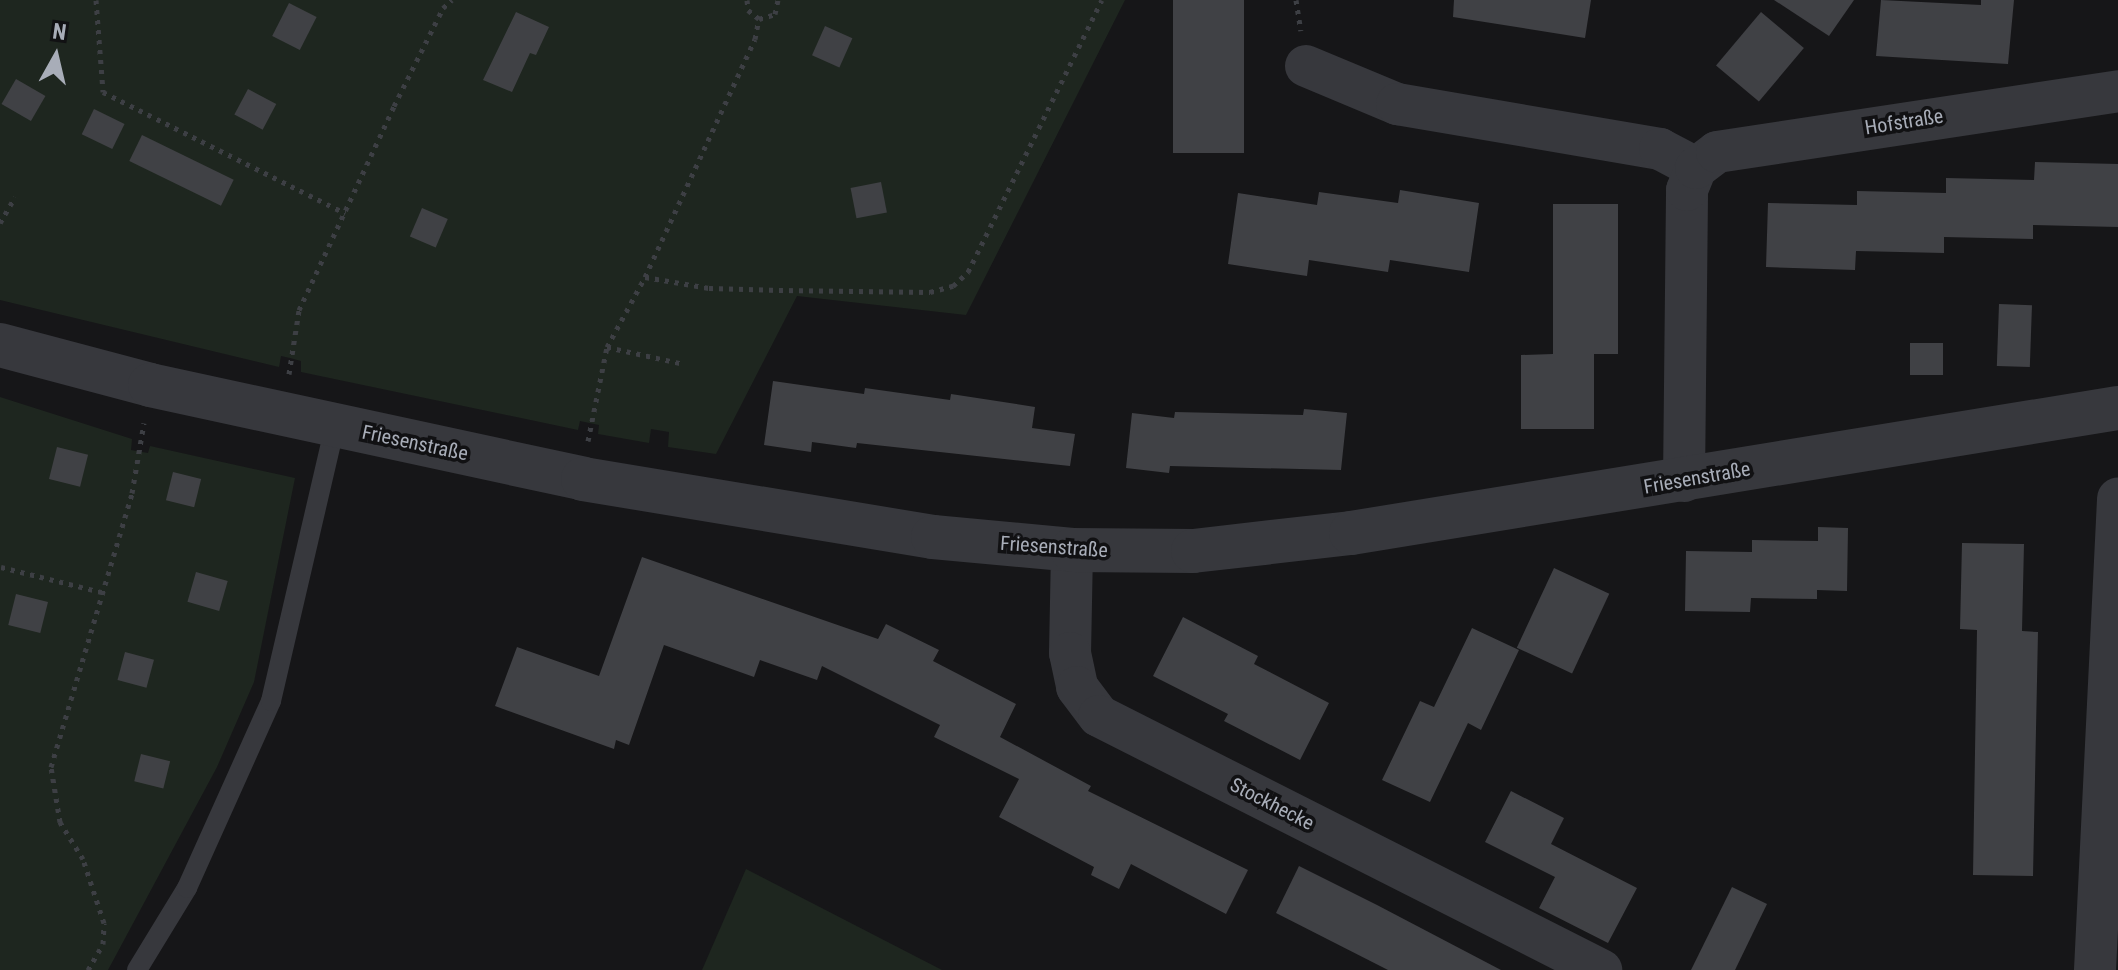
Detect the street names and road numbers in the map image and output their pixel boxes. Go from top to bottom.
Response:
street label: Hofstraße [1863,104,1945,140]
street label: Friesenstraße [360,420,470,466]
street label: Friesenstraße [1642,457,1752,499]
street label: Friesenstraße [999,531,1109,563]
street label: Stockhecke [1226,773,1318,835]

